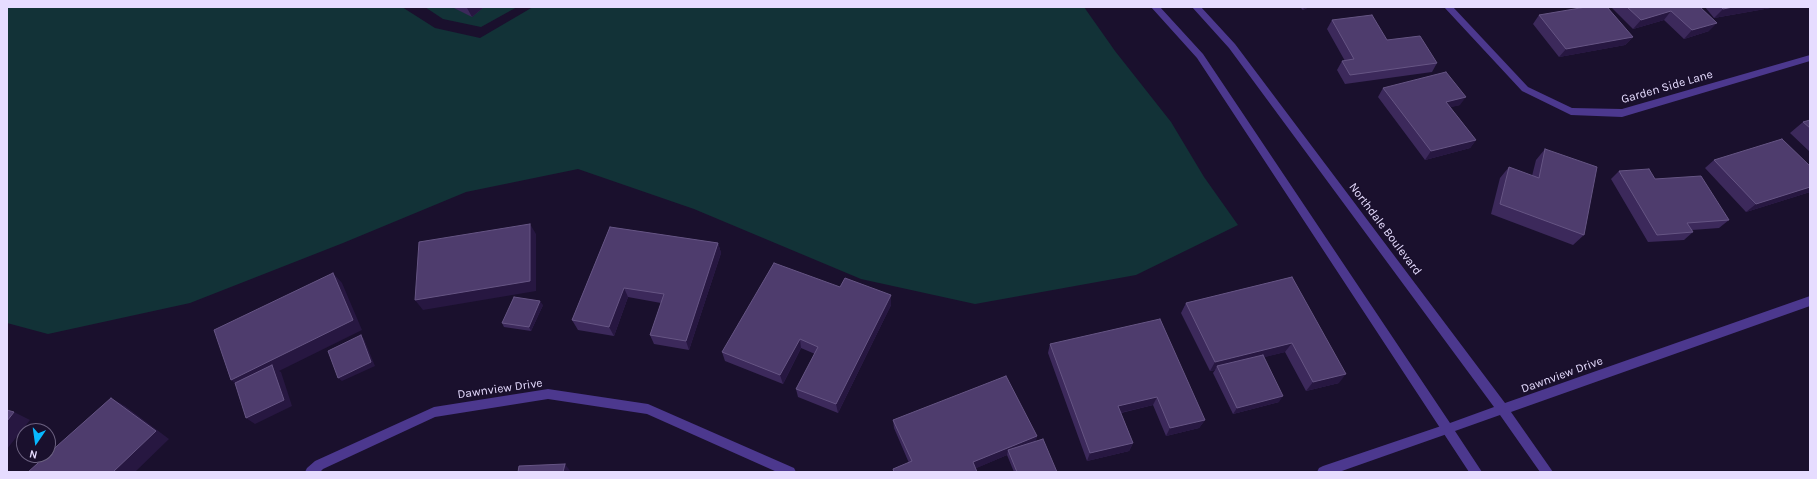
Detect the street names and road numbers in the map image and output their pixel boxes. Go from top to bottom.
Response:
street label: Garden Side Lane [1620,67,1714,107]
street label: Northdale Boulevard [1346,180,1424,278]
street label: Dawnview Drive [1519,354,1605,396]
street label: Dawnview Drive [457,376,543,402]

